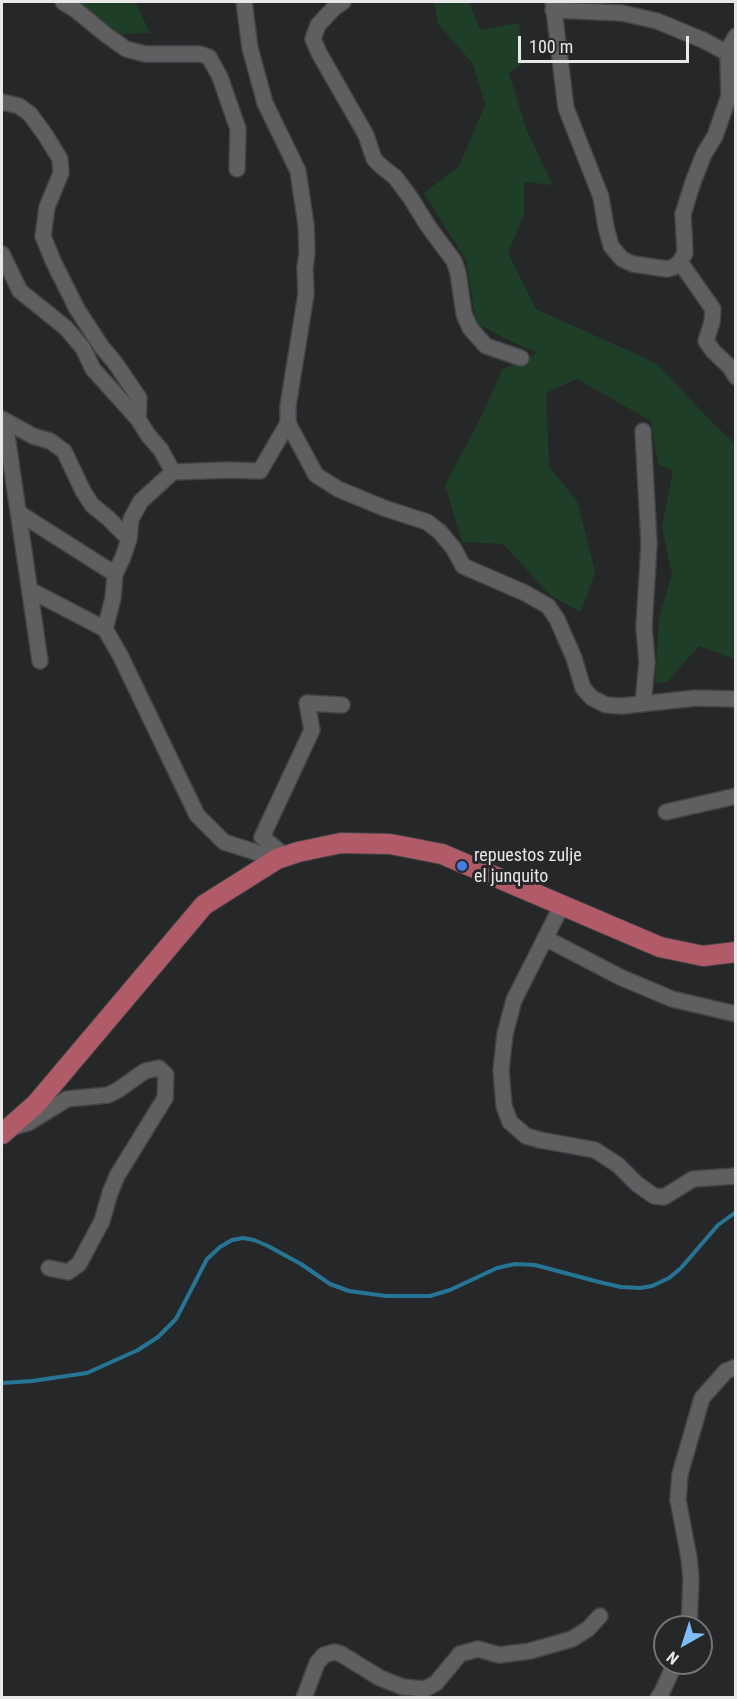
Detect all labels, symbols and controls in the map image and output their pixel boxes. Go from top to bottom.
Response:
scale bar [521,24,692,62]
text: 100 m [529,36,573,57]
place label: repuestos zulje el junquito [474,845,582,888]
marker: repuestos zulje el junquito [455,859,469,873]
north arrow [653,1615,713,1675]
text: N [663,1647,682,1668]

